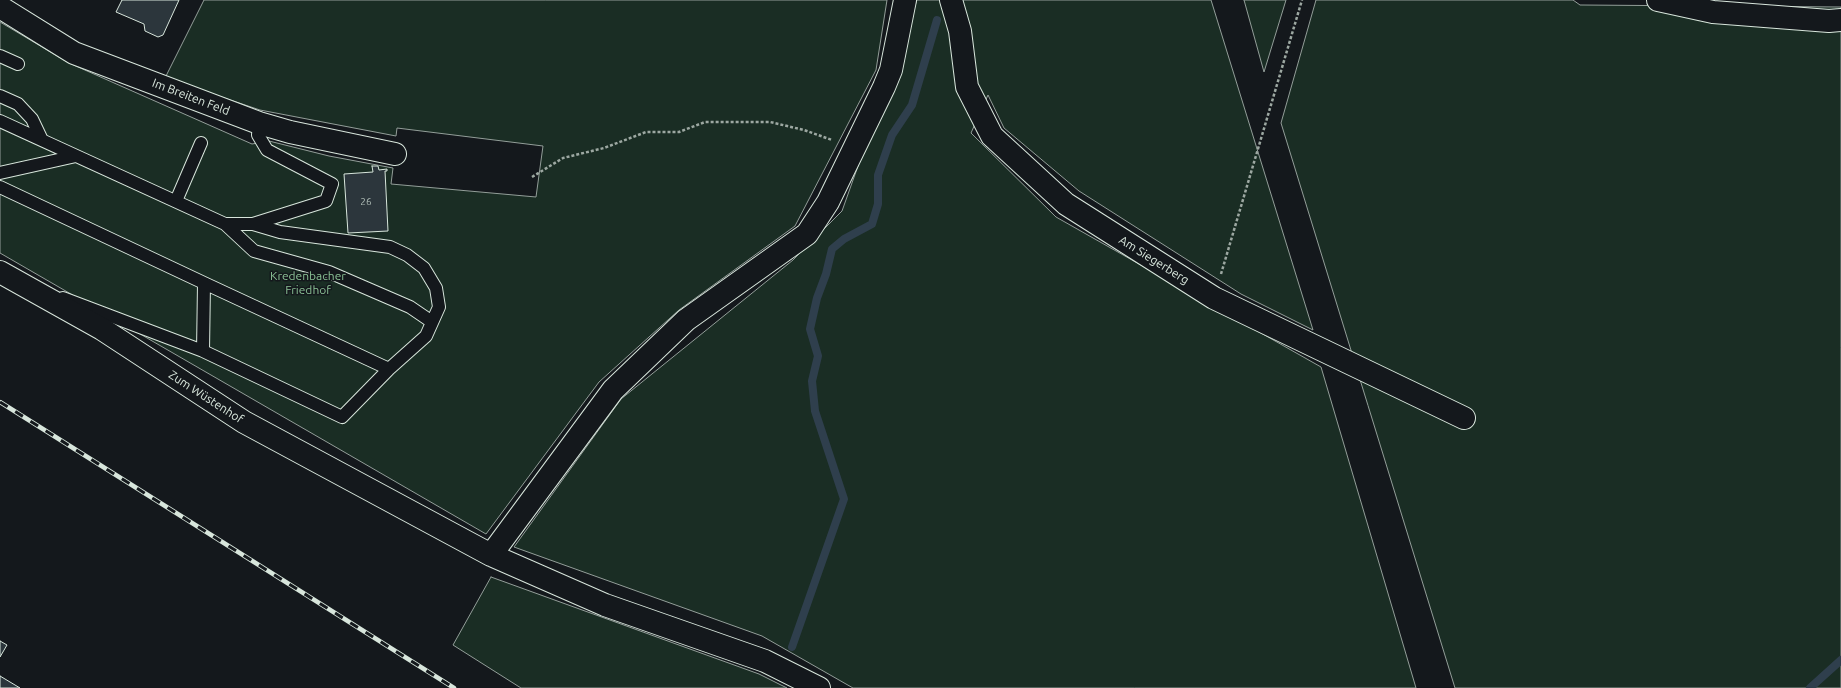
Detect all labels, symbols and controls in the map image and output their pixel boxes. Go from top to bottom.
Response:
street label: Im Breiten Feld [150,76,232,118]
house number: 26 [360,196,372,208]
street label: Am Siegerberg [1116,233,1192,287]
park label: Kredenbacher Friedhof [270,269,346,297]
street label: Zum Wüstenhof [166,367,246,427]

